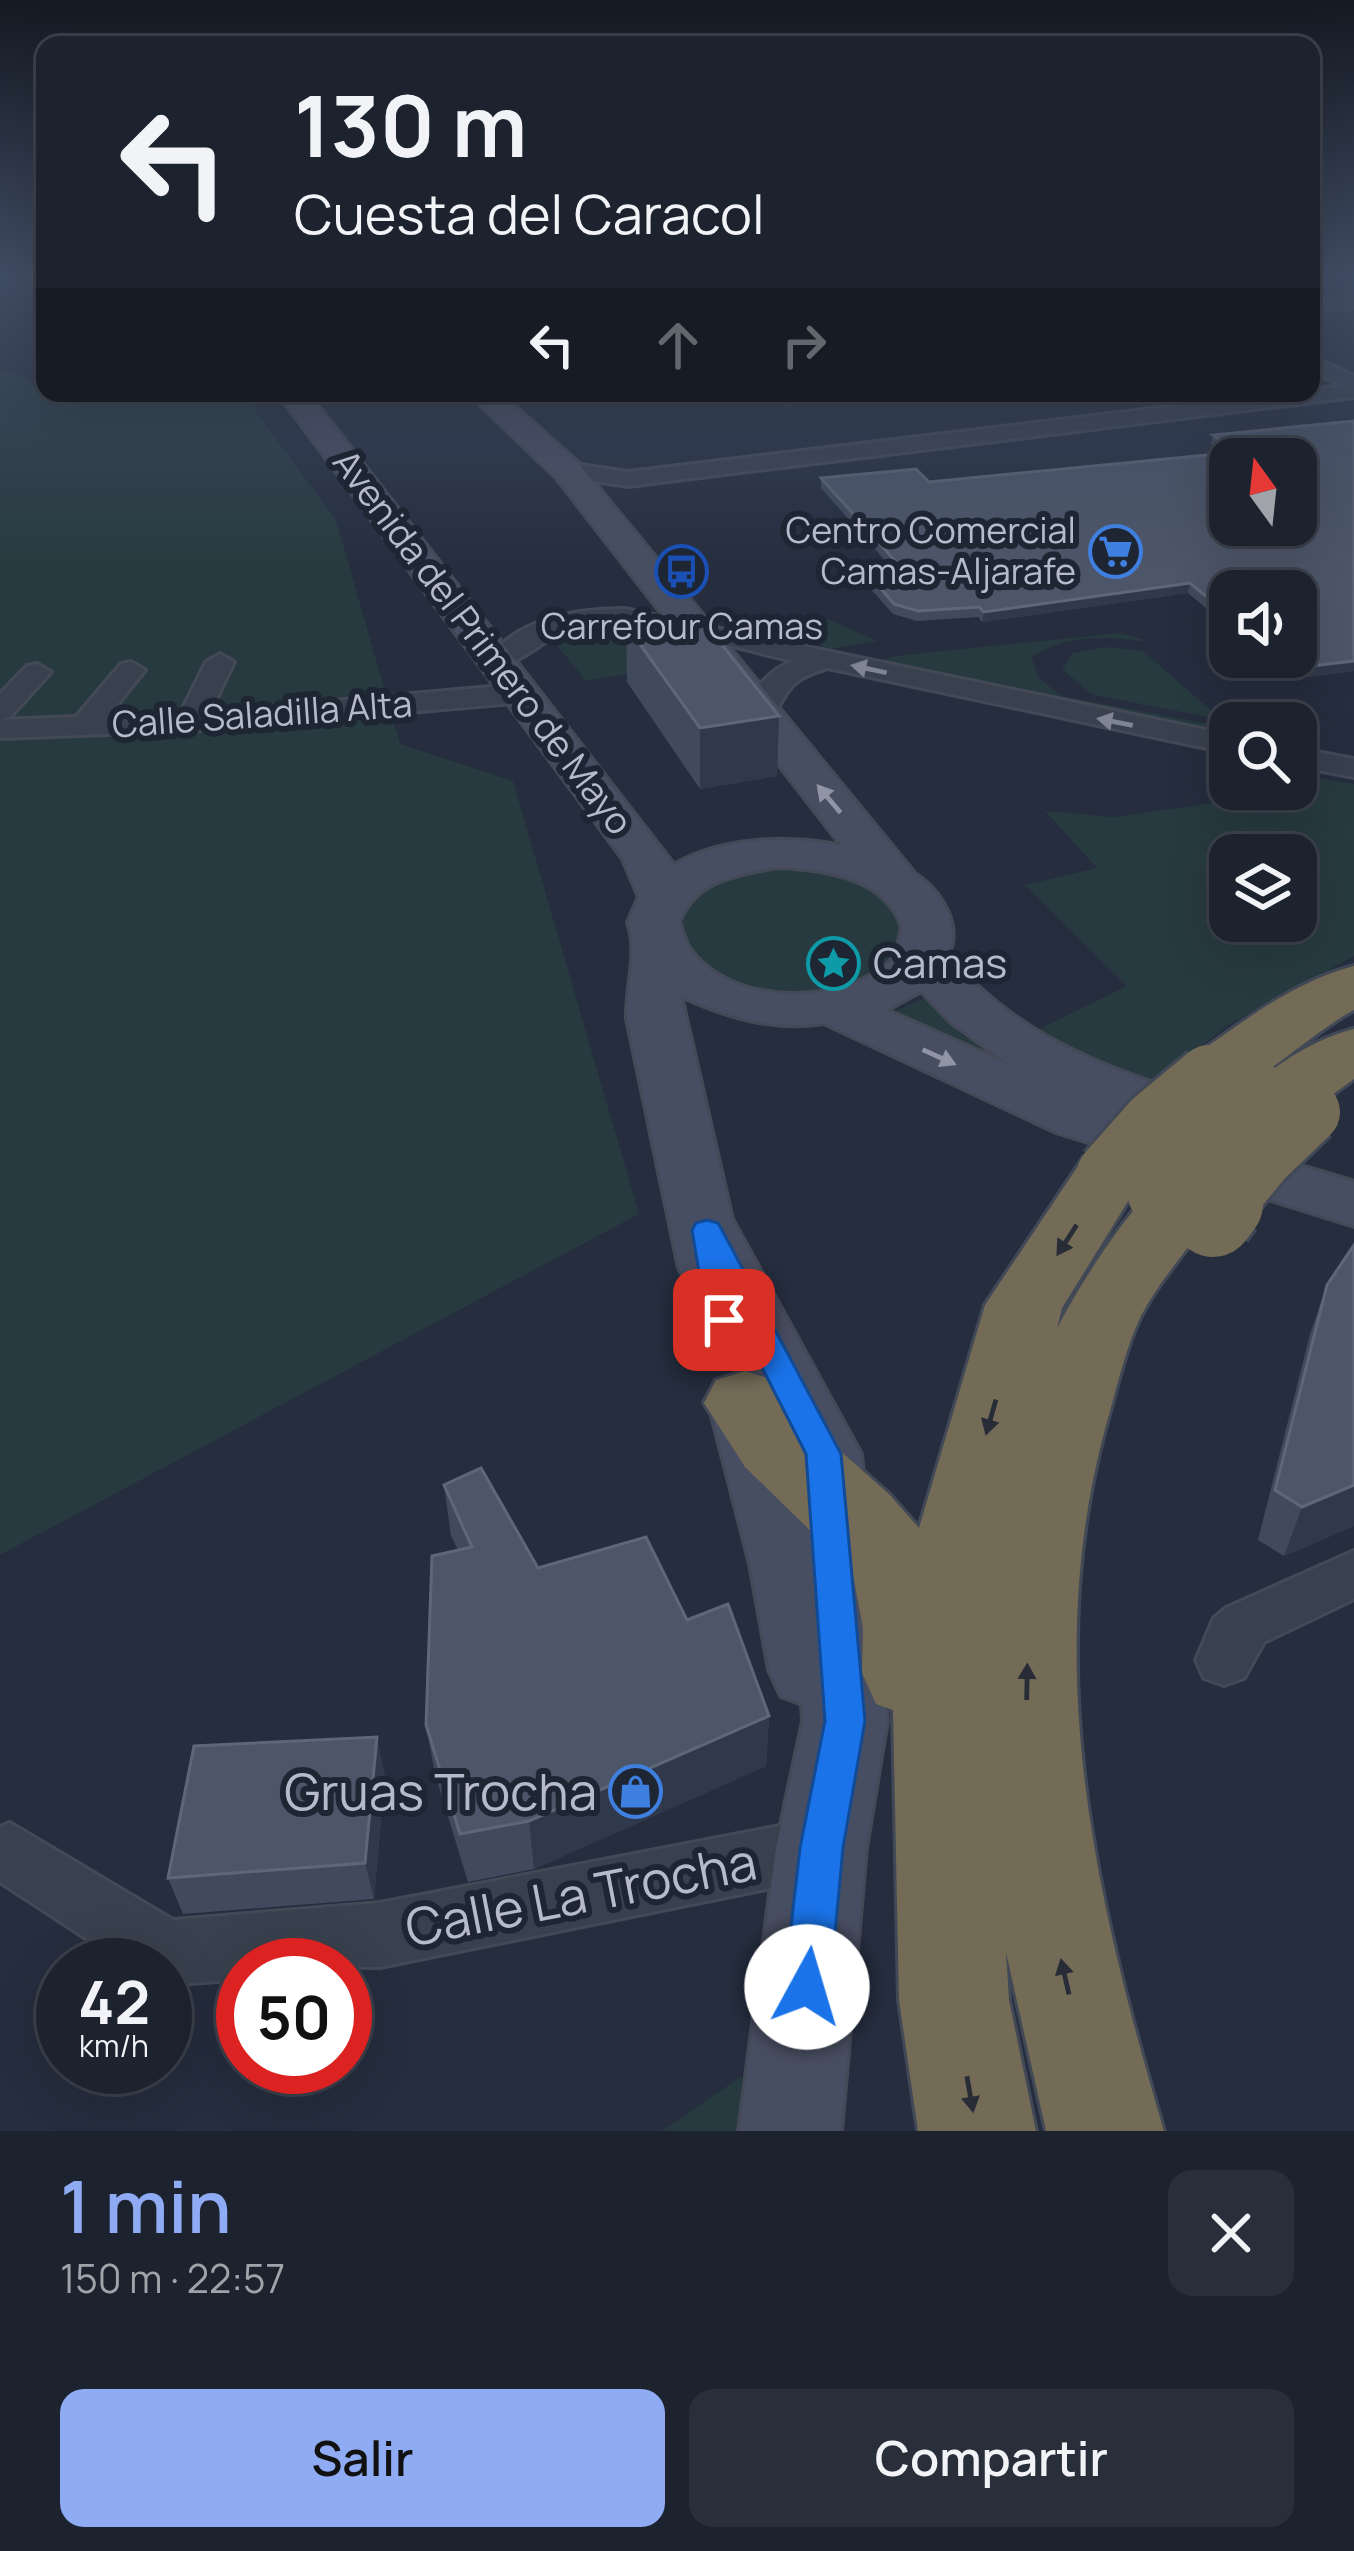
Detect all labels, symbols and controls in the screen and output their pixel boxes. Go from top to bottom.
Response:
text: 130 m [294,67,527,182]
icon: left [96,84,252,240]
text: Cuesta del Caracol [294,176,765,250]
icon: left [519,312,585,378]
icon: ahead [645,312,711,378]
icon: right [771,312,837,378]
north arrow [1209,438,1317,546]
map controls [1209,438,1317,942]
street label: Avenida del Primero de Mayo [322,439,644,844]
place label: Centro Comercial Camas-Aljarafe [786,505,1076,595]
supermarket icon: Centro Comercial Camas-Aljarafe [1087,523,1143,579]
bus stop icon: Carrefour Camas [654,543,710,599]
button: sound [1209,570,1317,678]
place label: Carrefour Camas [541,601,823,650]
one-way arrow [850,659,888,678]
street label: Calle Saladilla Alta [110,679,414,748]
button: search [1209,702,1317,810]
one-way arrow [1096,712,1134,731]
one-way arrow [816,784,842,815]
button: layers [1209,834,1317,942]
place label: Camas [873,933,1007,991]
place icon: Camas [806,935,862,991]
one-way arrow [922,1048,957,1068]
one-way arrow [1056,1223,1078,1256]
pin [673,1269,775,1371]
icon: arrive [691,1287,757,1353]
one-way arrow [981,1399,1000,1436]
one-way arrow [1017,1662,1036,1700]
place label: Gruas Trocha [284,1756,597,1825]
shop icon: Gruas Trocha [608,1764,664,1820]
street label: Calle La Trocha [399,1826,762,1961]
position arrow [744,1924,870,2050]
speed limit sign: 50 [216,1938,372,2094]
one-way arrow [1055,1959,1074,1996]
text: 42 [78,1960,150,2042]
text: km/h [79,2025,149,2066]
one-way arrow [962,2075,980,2113]
text: 1 min [60,2156,232,2255]
button: close [1168,2170,1294,2296]
text: 150 m · 22:57 [60,2251,285,2305]
button: Salir [60,2389,665,2527]
button: Compartir [689,2389,1294,2527]

